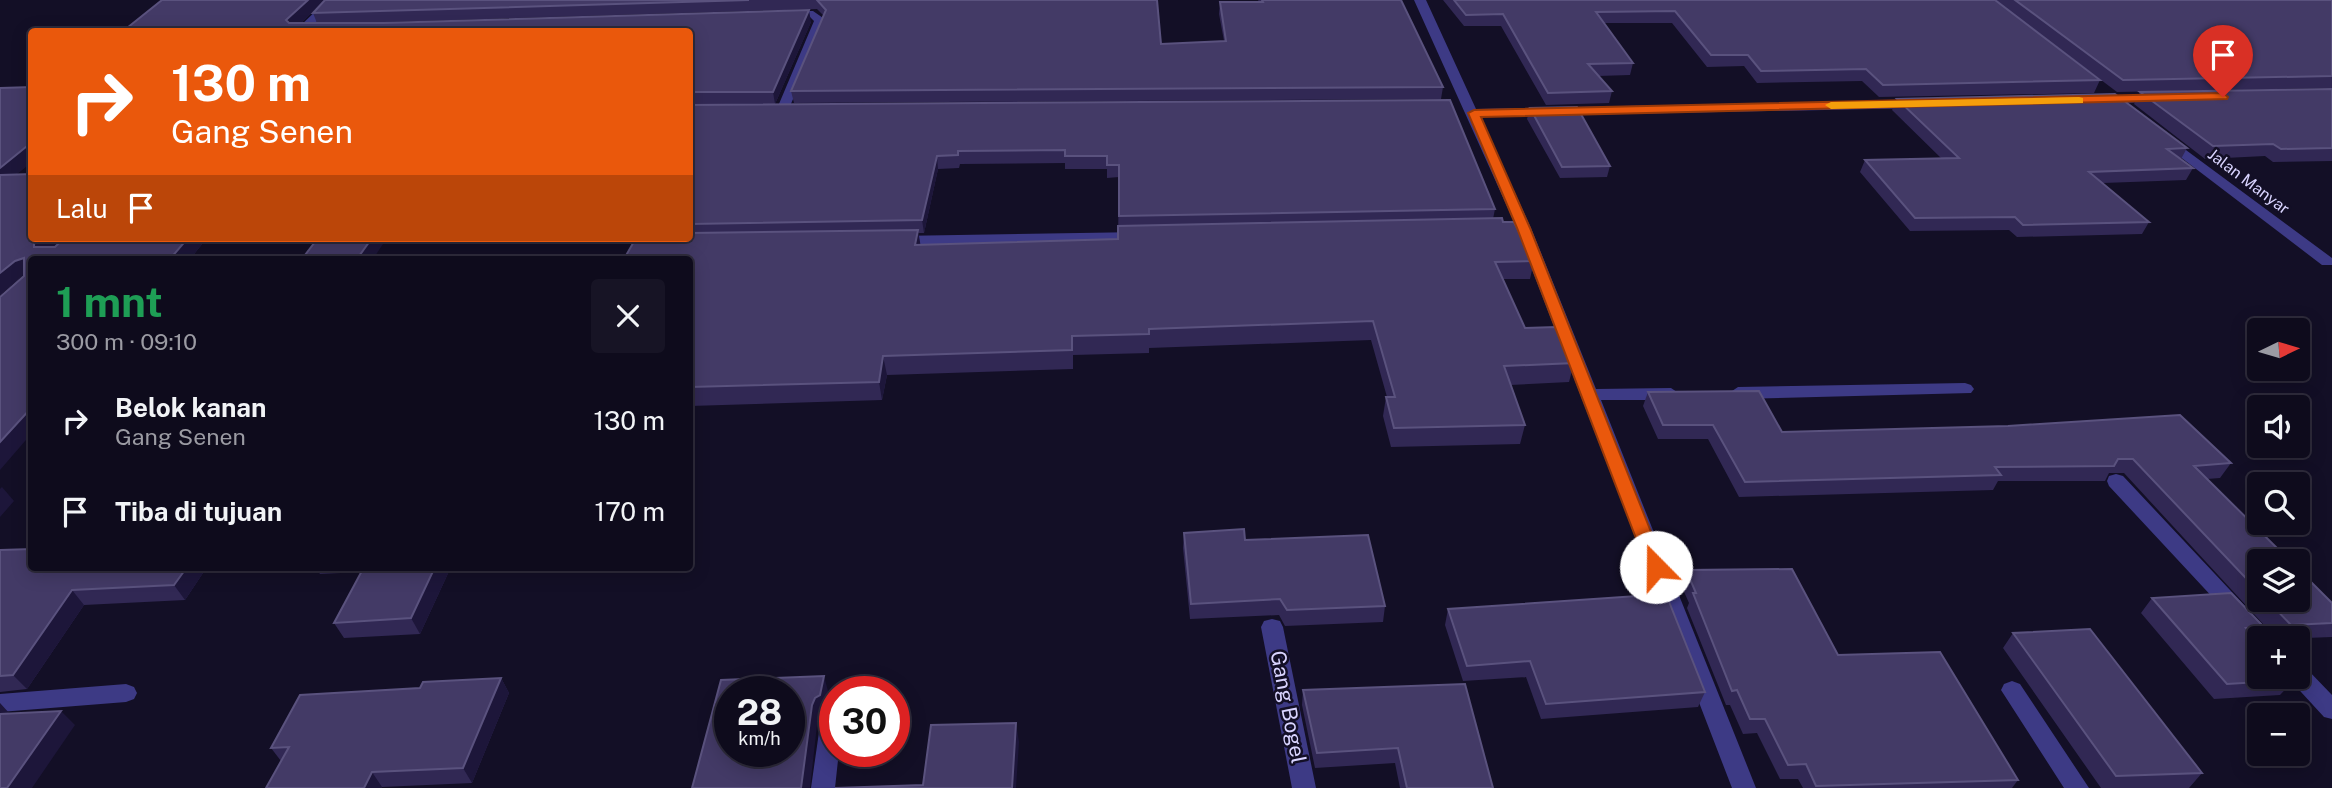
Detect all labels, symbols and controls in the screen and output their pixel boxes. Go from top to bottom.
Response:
pin [2193,25,2253,97]
icon: arrive [2204,36,2242,74]
text: 130 m [171,54,311,112]
icon: right [56,56,147,147]
text: Gang Senen [171,113,353,150]
street label: Jalan Manyar [2204,145,2293,218]
icon: arrive [122,189,160,227]
text: Lalu [56,193,108,224]
text: 1 mnt [56,277,163,326]
button: close [591,279,665,353]
north arrow [2247,318,2310,382]
map controls [2247,318,2310,766]
text: 300 m · 09:10 [56,328,197,355]
text: Belok kanan [115,392,266,423]
button: sound [2247,395,2310,458]
icon: right [56,402,94,440]
text: 130 m [593,405,665,436]
text: Gang Senen [115,423,246,450]
button: search [2247,472,2310,535]
icon: arrive [56,493,94,531]
text: Tiba di tujuan [115,496,282,527]
text: 170 m [595,496,665,527]
position arrow [1619,530,1693,604]
button: layers [2247,549,2310,612]
button: + [2247,626,2310,689]
street label: Gang Bogel [1265,648,1312,765]
speed limit sign: 30 [819,676,910,767]
text: 28 [737,692,782,733]
button: − [2247,703,2310,766]
text: km/h [738,728,781,749]

